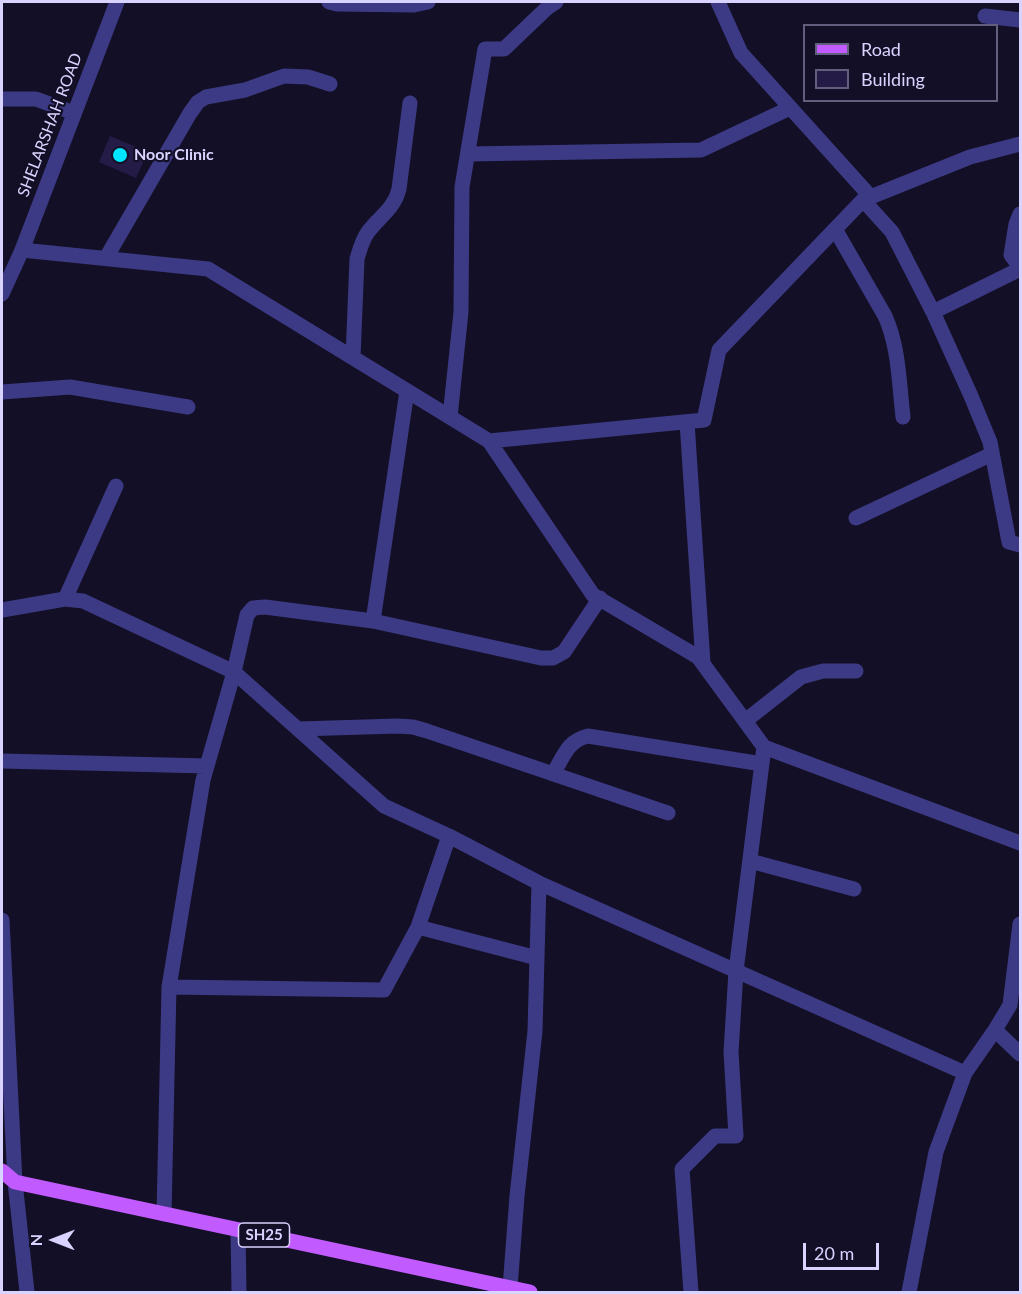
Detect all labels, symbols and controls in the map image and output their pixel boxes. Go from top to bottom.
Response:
legend [803,24,998,102]
text: Road [861,38,901,60]
street label: SHELARSHAH ROAD [14,50,86,200]
text: Building [861,68,925,90]
place label: Noor Clinic [134,145,214,165]
marker: Noor Clinic [111,146,129,164]
north arrow [24,1210,84,1270]
road number: SH25 [238,1223,290,1247]
scale bar [806,1231,882,1269]
text: N [26,1234,45,1246]
text: 20 m [814,1242,854,1264]

